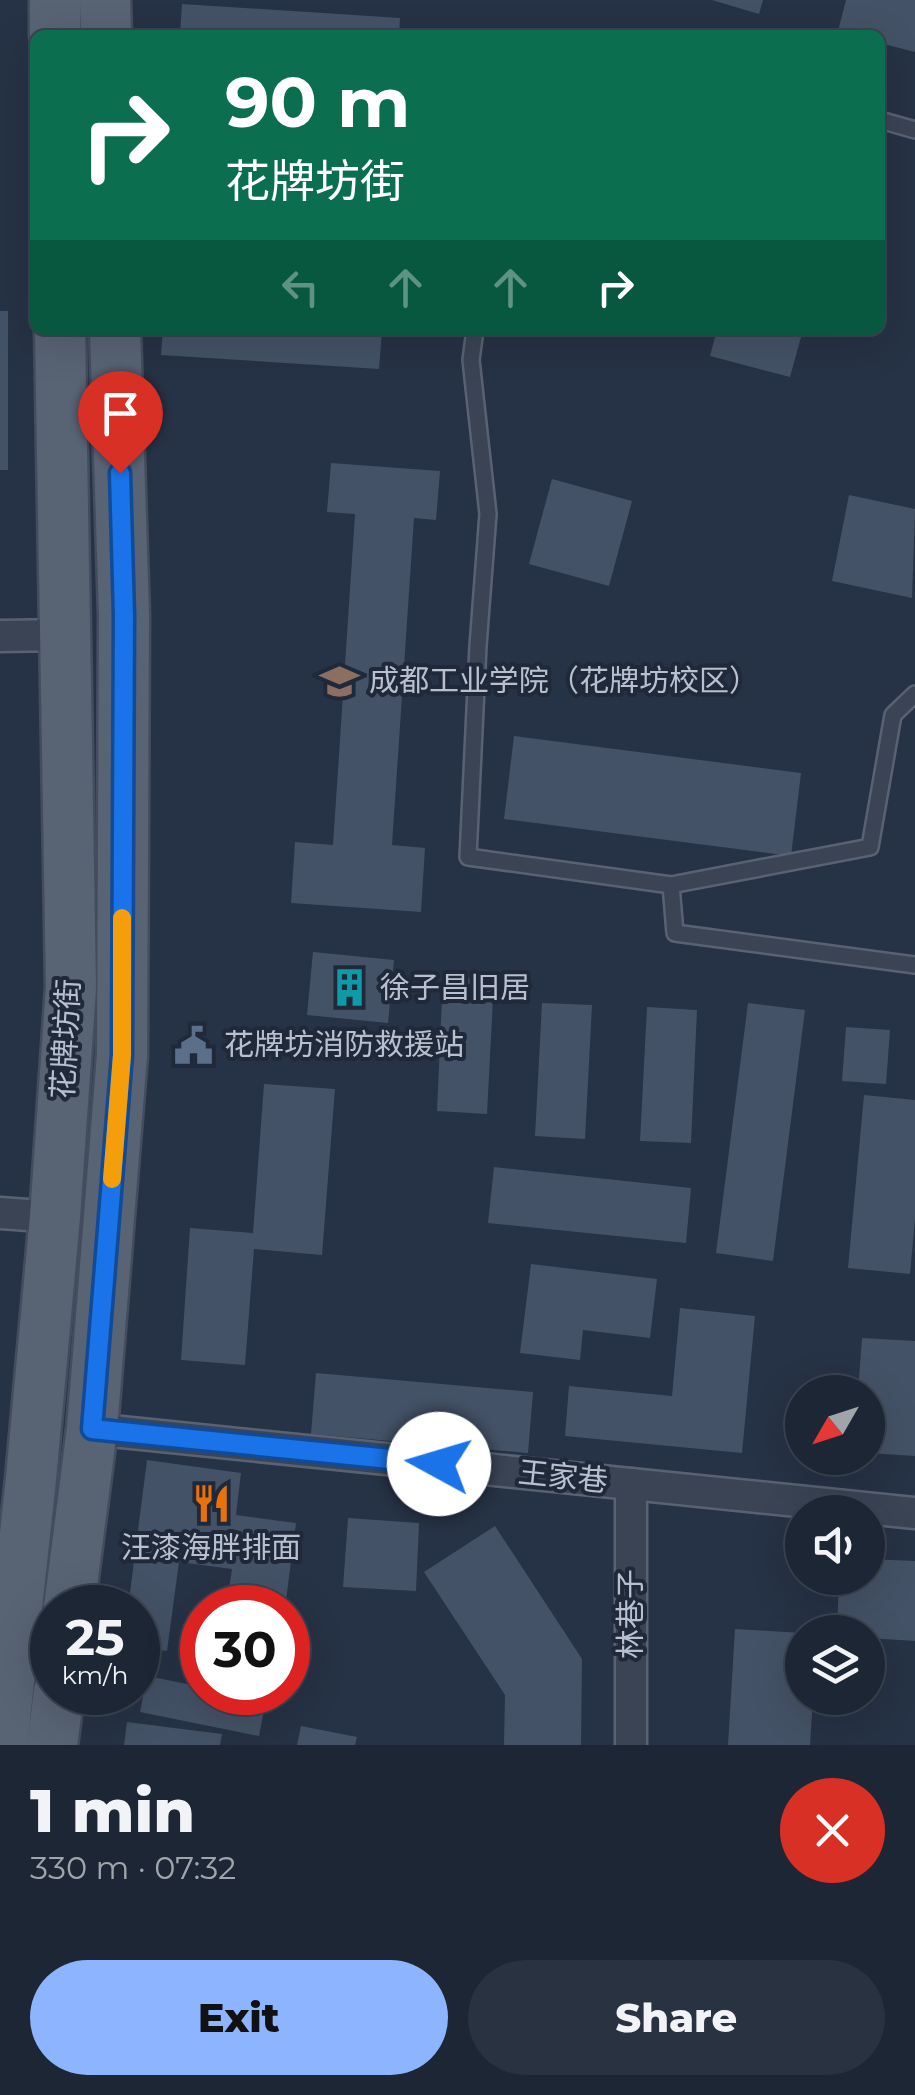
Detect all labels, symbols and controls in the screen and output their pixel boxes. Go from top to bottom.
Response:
text: 90 m [225,59,410,145]
icon: right [60,70,190,200]
text: 花牌坊街 [225,153,405,208]
icon: left [273,260,328,315]
icon: ahead [378,260,433,315]
icon: ahead [483,260,538,315]
icon: right [588,260,643,315]
pin [78,371,163,474]
icon: arrive [93,386,148,441]
school or university icon: 成都工业学院（花牌坊校区） [318,660,360,702]
place label: 成都工业学院（花牌坊校区） [369,662,759,699]
building icon: 徐子昌旧居 [329,967,371,1009]
place label: 徐子昌旧居 [380,969,530,1006]
street label: 花牌坊街 [44,978,87,1100]
public building icon: 花牌坊消防救援站 [173,1024,215,1066]
place label: 花牌坊消防救援站 [224,1026,464,1063]
north arrow [785,1375,885,1475]
map controls [785,1375,885,1715]
position arrow [387,1412,491,1516]
street label: 王家巷 [516,1453,610,1500]
restaurant icon: 汪漆海胖排面 [190,1483,232,1525]
button: sound [785,1495,885,1595]
place label: 汪漆海胖排面 [121,1529,301,1566]
street label: 林巷子 [612,1569,649,1659]
speed limit sign: 30 [180,1585,310,1715]
text: 25 [65,1607,125,1668]
button: layers [785,1615,885,1715]
text: km/h [62,1660,128,1690]
text: 1 min [30,1774,195,1847]
button: close [780,1778,885,1883]
text: 330 m · 07:32 [30,1848,236,1887]
button: Exit [30,1960,448,2075]
button: Share [468,1960,885,2075]

